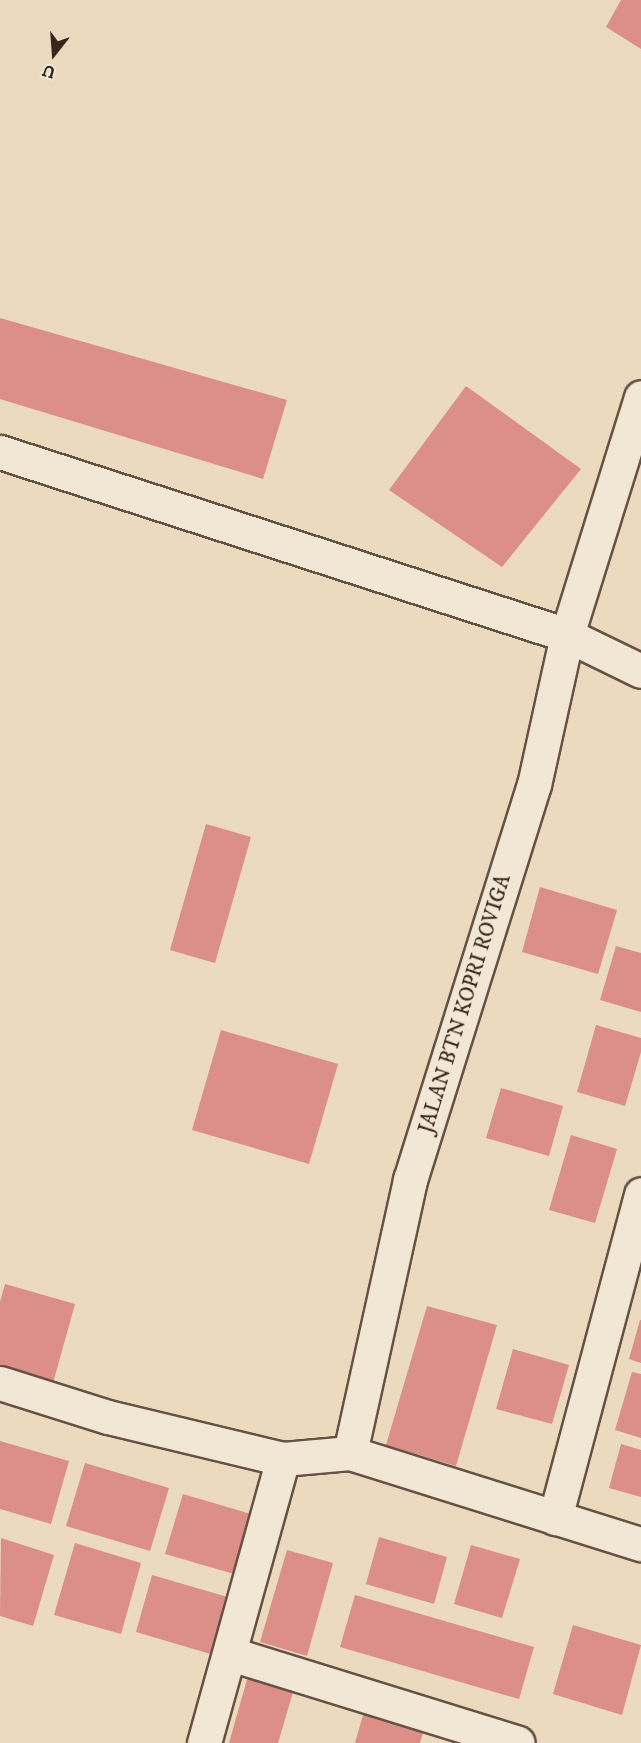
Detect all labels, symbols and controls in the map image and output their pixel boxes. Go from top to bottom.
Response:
north arrow [24,24,84,84]
text: U [40,60,58,83]
street label: JALAN BTN KOPRI ROVIGA [414,872,516,1136]

